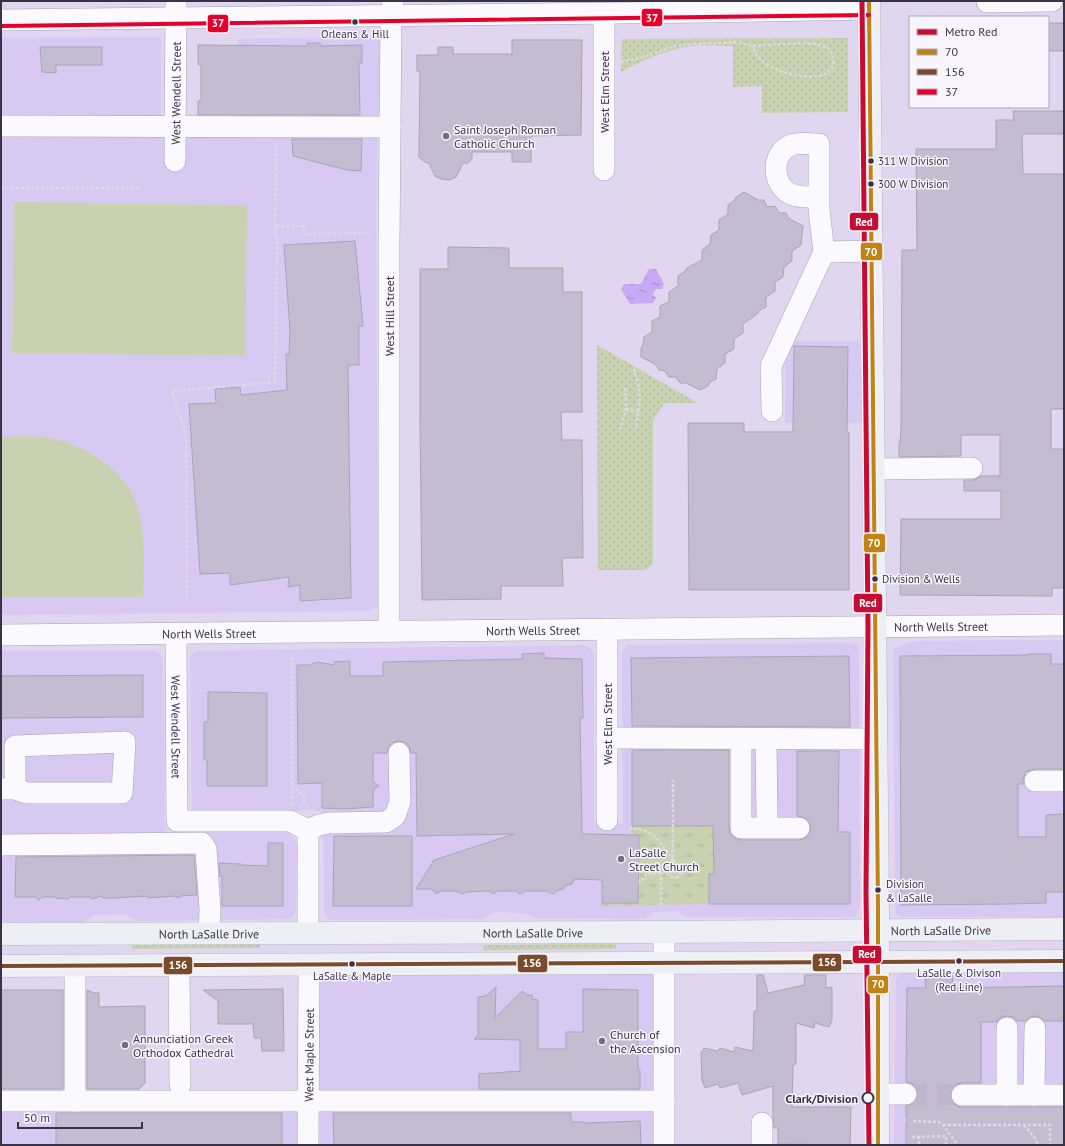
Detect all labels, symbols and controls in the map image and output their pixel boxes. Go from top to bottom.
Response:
line badge: 37 [641,8,663,27]
text: 37 [646,11,658,25]
line badge: 37 [207,14,229,33]
text: 37 [212,16,224,30]
legend [909,16,1049,108]
marker: Orleans & Hill [350,17,360,27]
text: Metro Red [945,24,998,39]
place label: Orleans & Hill [321,27,390,41]
street label: West Wendell Street [168,41,183,145]
text: 70 [945,44,959,59]
street label: West Elm Street [597,51,612,133]
text: 156 [945,64,965,79]
text: 37 [945,84,958,99]
place label: Saint Joseph Roman Catholic Church [454,122,556,151]
marker: Saint Joseph Roman Catholic Church [441,131,451,141]
place label: 311 W Division [878,154,948,168]
marker: 311 W Division [866,156,876,166]
place label: 300 W Division [878,177,948,191]
marker: 300 W Division [866,179,876,189]
line badge: Red [849,212,879,231]
text: Red [855,215,873,229]
line badge: 70 [860,242,883,261]
text: 70 [865,245,877,259]
street label: West Hill Street [382,276,397,356]
line badge: 70 [863,533,886,553]
text: 70 [868,536,880,550]
place label: Division & Wells [882,572,960,586]
marker: Division & Wells [870,574,880,584]
line badge: Red [853,593,883,613]
text: Red [859,596,877,610]
street label: North Wells Street [894,618,988,634]
street label: North Wells Street [486,622,580,638]
street label: North Wells Street [162,625,256,641]
street label: West Wendell Street [169,675,184,779]
street label: West Elm Street [600,683,615,765]
place label: LaSalle Street Church [629,845,699,874]
marker: LaSalle Street Church [616,854,626,864]
place label: Division & LaSalle [886,877,933,905]
marker: Division & LaSalle [873,885,883,895]
street label: North LaSalle Drive [891,922,991,938]
street label: North LaSalle Drive [483,925,583,940]
street label: North LaSalle Drive [159,926,259,941]
line badge: Red [852,945,882,964]
text: Red [858,947,876,961]
line badge: 156 [812,953,842,972]
line badge: 156 [517,954,548,973]
text: 156 [818,955,836,969]
line badge: 156 [163,956,193,975]
text: 156 [523,956,541,970]
marker: LaSalle & Divison (Red Line) [954,956,964,966]
text: 156 [169,958,187,972]
marker: LaSalle & Maple [347,959,357,969]
place label: LaSalle & Divison (Red Line) [917,966,1001,994]
place label: LaSalle & Maple [313,969,391,983]
line badge: 70 [867,975,889,994]
text: 70 [872,977,884,991]
street label: West Maple Street [301,1008,316,1102]
place label: Church of the Ascension [610,1027,681,1056]
place label: Annunciation Greek Orthodox Cathedral [133,1031,234,1060]
marker: Church of the Ascension [597,1036,607,1046]
marker: Annunciation Greek Orthodox Cathedral [120,1040,130,1050]
place label: Clark/Division [786,1091,858,1106]
marker: Clark/Division [861,1091,875,1105]
scale bar [18,1104,142,1130]
text: 50 m [24,1110,50,1125]

